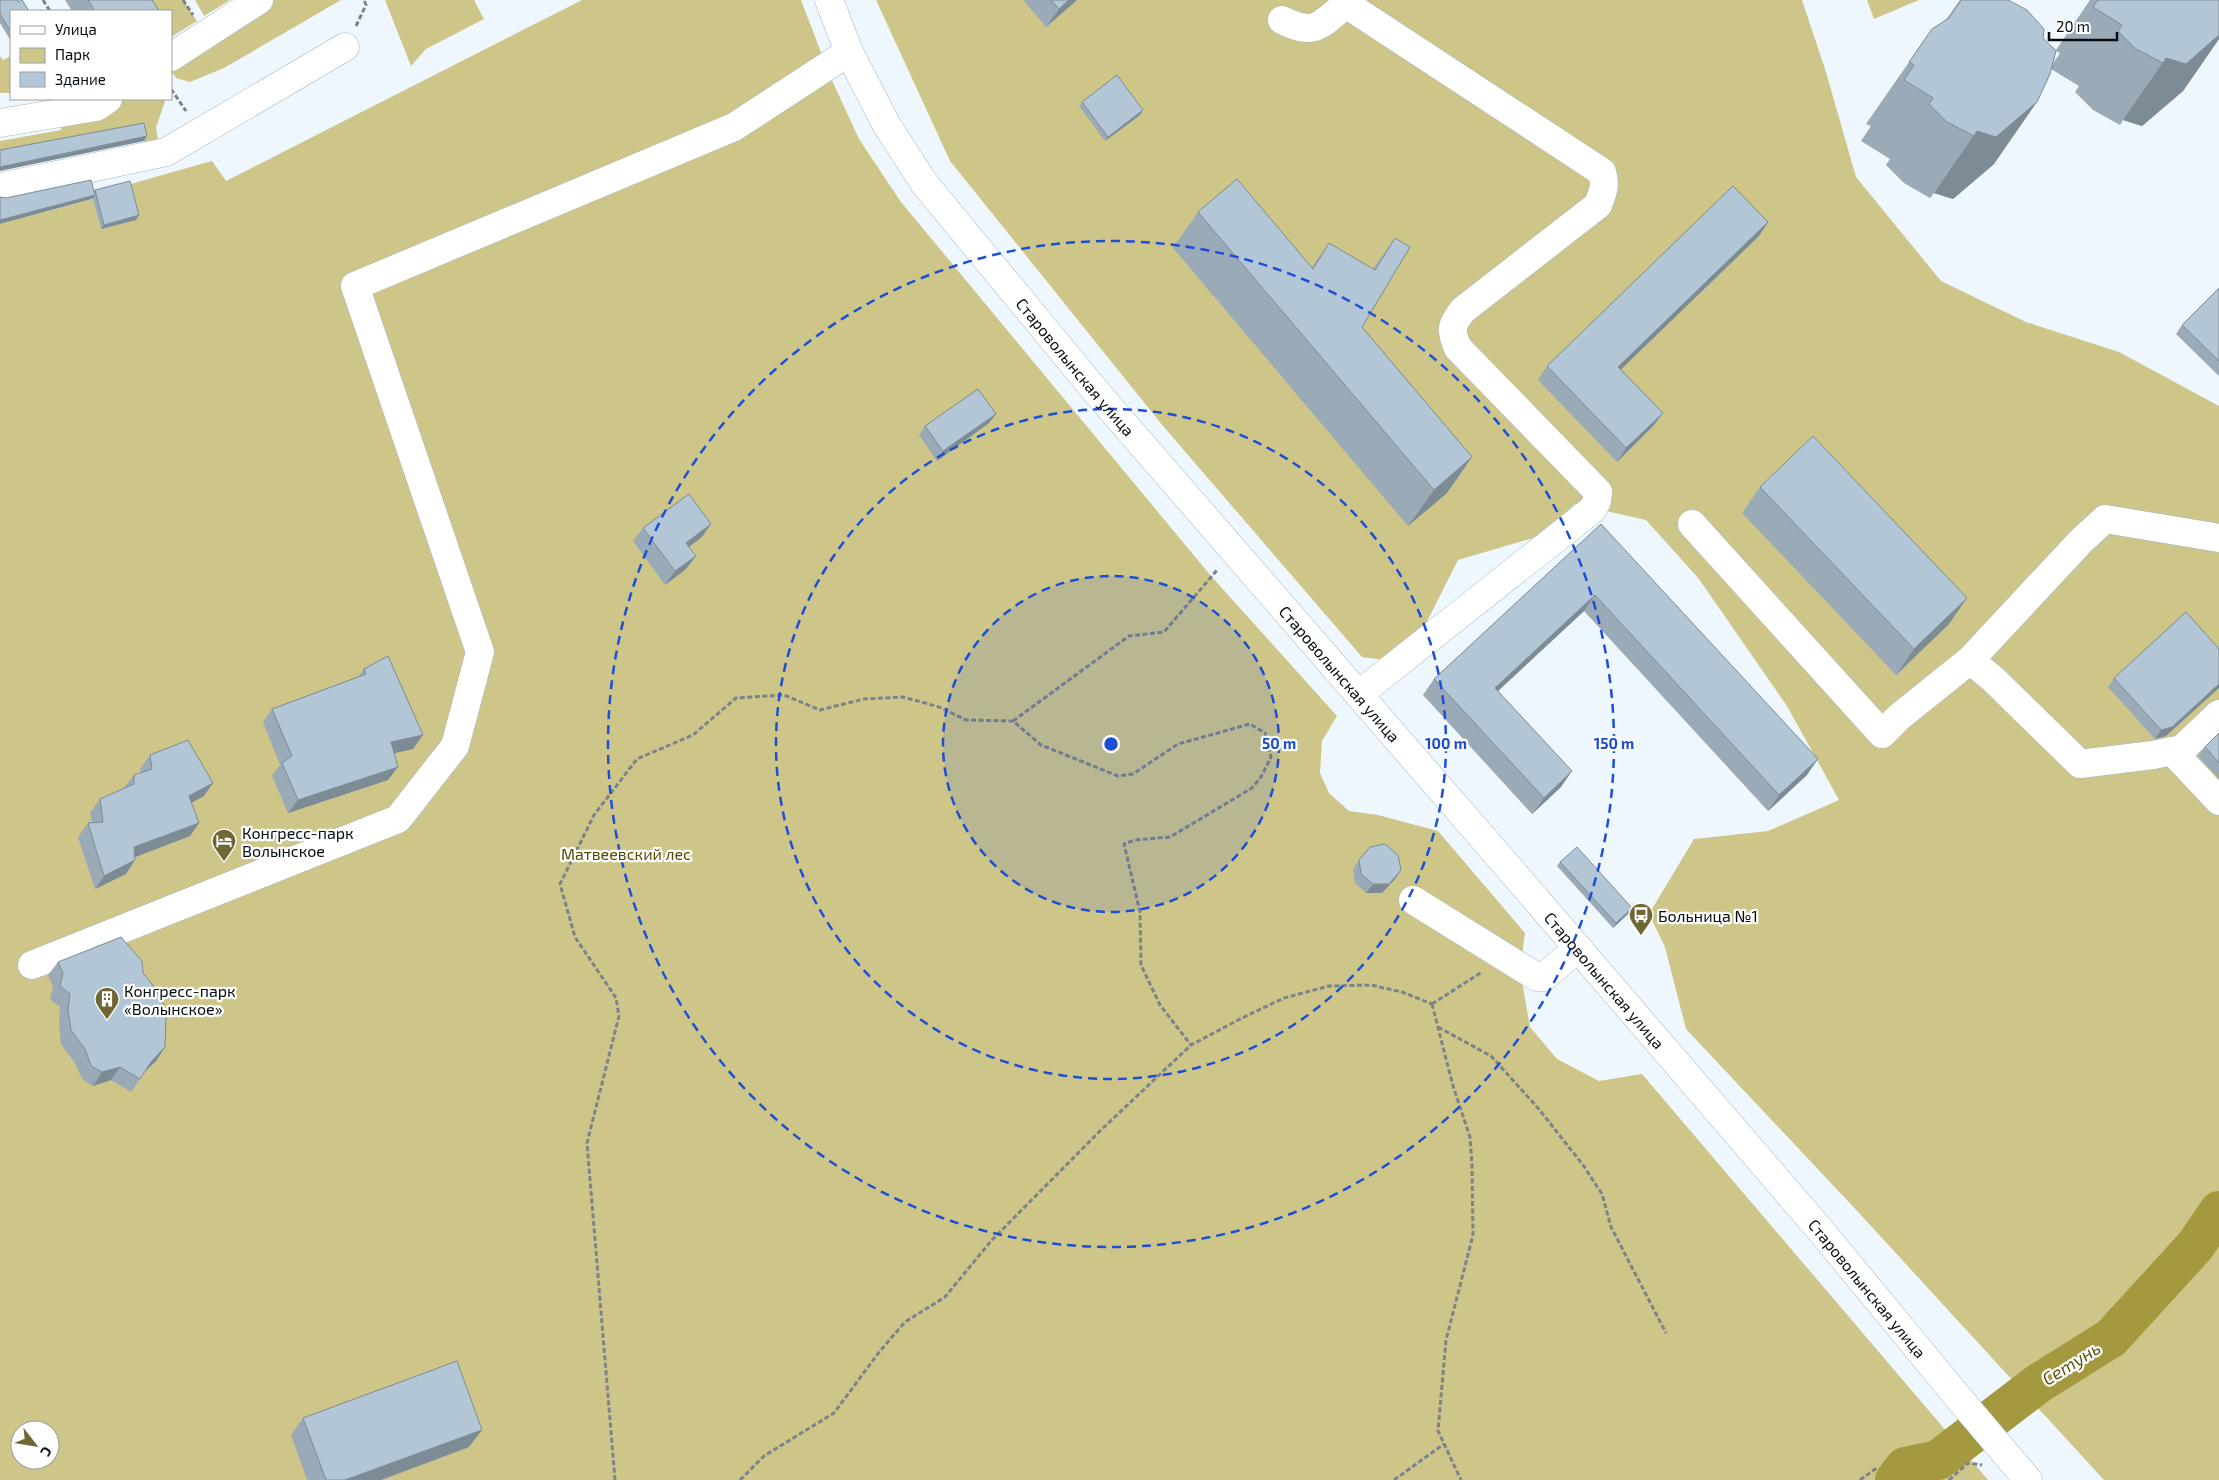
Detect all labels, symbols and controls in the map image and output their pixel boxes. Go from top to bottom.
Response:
legend [10,10,172,100]
scale bar [2049,10,2116,42]
text: 20 m [2056,17,2090,35]
text: Улица [55,20,97,38]
text: Парк [55,45,90,63]
text: Здание [55,70,106,88]
street label: Староволынская улица [1013,293,1139,439]
street label: Староволынская улица [1276,601,1404,745]
text: 50 m [1262,734,1296,752]
text: 100 m [1425,734,1467,752]
text: 150 m [1594,734,1634,752]
centre of rings [1102,735,1120,753]
place label: Конгресс-парк Волынское [242,823,354,860]
hotel icon: Конгресс-парк Волынское [211,828,237,862]
park label: Матвеевский лес [561,844,691,863]
bus stop icon: Больница №1 [1628,902,1654,936]
place label: Больница №1 [1658,906,1758,925]
street label: Староволынская улица [1541,907,1669,1052]
place label: Конгресс-парк «Волынское» [124,981,236,1018]
building icon: Конгресс-парк «Волынское» [94,986,120,1020]
street label: Староволынская улица [1805,1215,1931,1361]
water label: Сетунь [2038,1336,2104,1390]
north arrow [10,1420,60,1470]
text: С [37,1444,56,1460]

